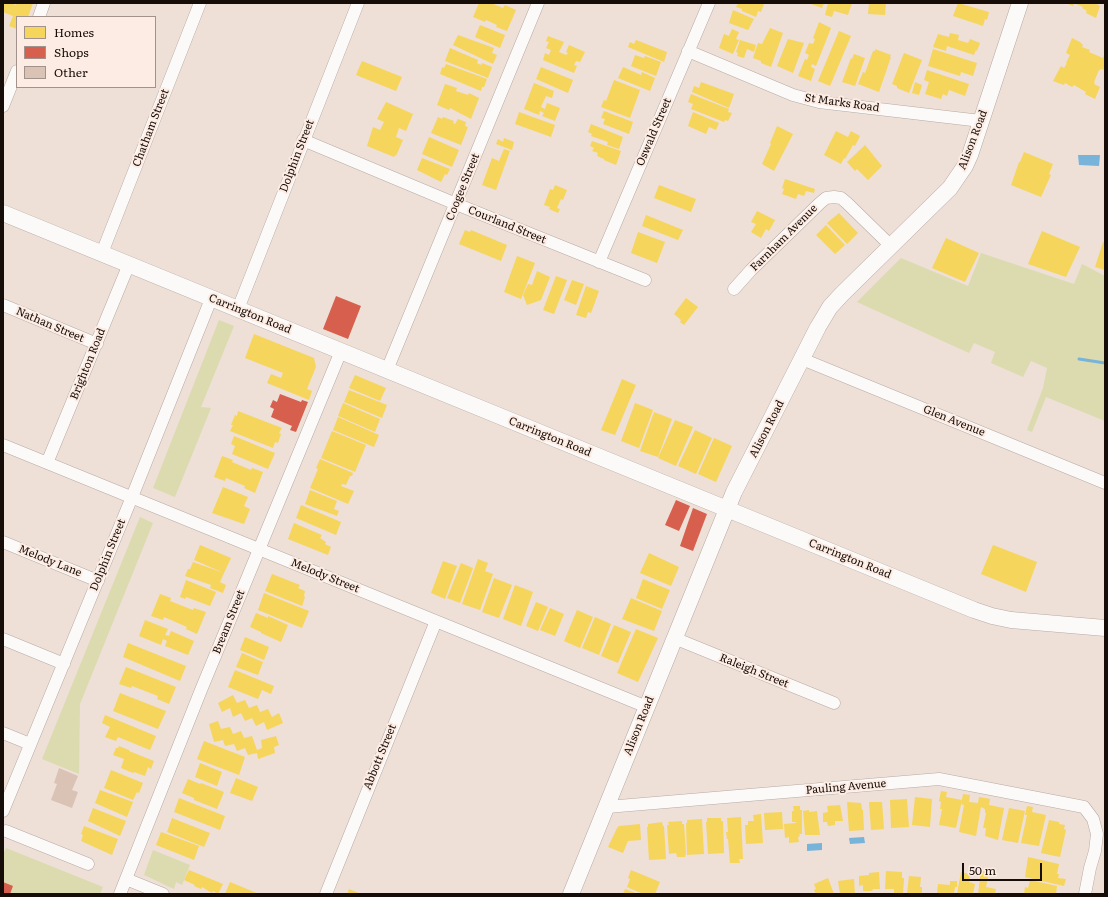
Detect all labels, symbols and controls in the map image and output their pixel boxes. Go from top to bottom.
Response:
legend [16,16,156,88]
text: Homes [54,23,94,41]
text: Shops [54,43,89,61]
text: Other [54,63,88,81]
street label: Chatham Street [130,87,172,169]
street label: St Marks Road [804,91,880,115]
street label: Oswald Street [634,96,674,168]
street label: Alison Road [956,108,990,172]
street label: Dolphin Street [277,118,317,194]
street label: Coogee Street [443,151,483,223]
street label: Farnham Avenue [748,202,820,274]
street label: Courland Street [466,203,548,247]
street label: Carrington Road [207,291,293,337]
street label: Nathan Street [14,305,86,345]
street label: Brighton Road [68,326,108,402]
street label: Alison Road [747,398,787,460]
street label: Glen Avenue [921,403,987,439]
street label: Carrington Road [507,414,593,460]
street label: Dolphin Street [87,517,129,593]
street label: Carrington Road [807,536,893,582]
street label: Melody Lane [16,542,84,580]
street label: Melody Street [289,556,361,596]
street label: Bream Street [210,588,248,656]
street label: Raleigh Street [717,651,791,691]
street label: Alison Road [621,694,657,758]
street label: Abbott Street [361,722,399,792]
street label: Pauling Avenue [805,777,887,797]
scale bar [964,855,1044,881]
text: 50 m [969,861,996,879]

